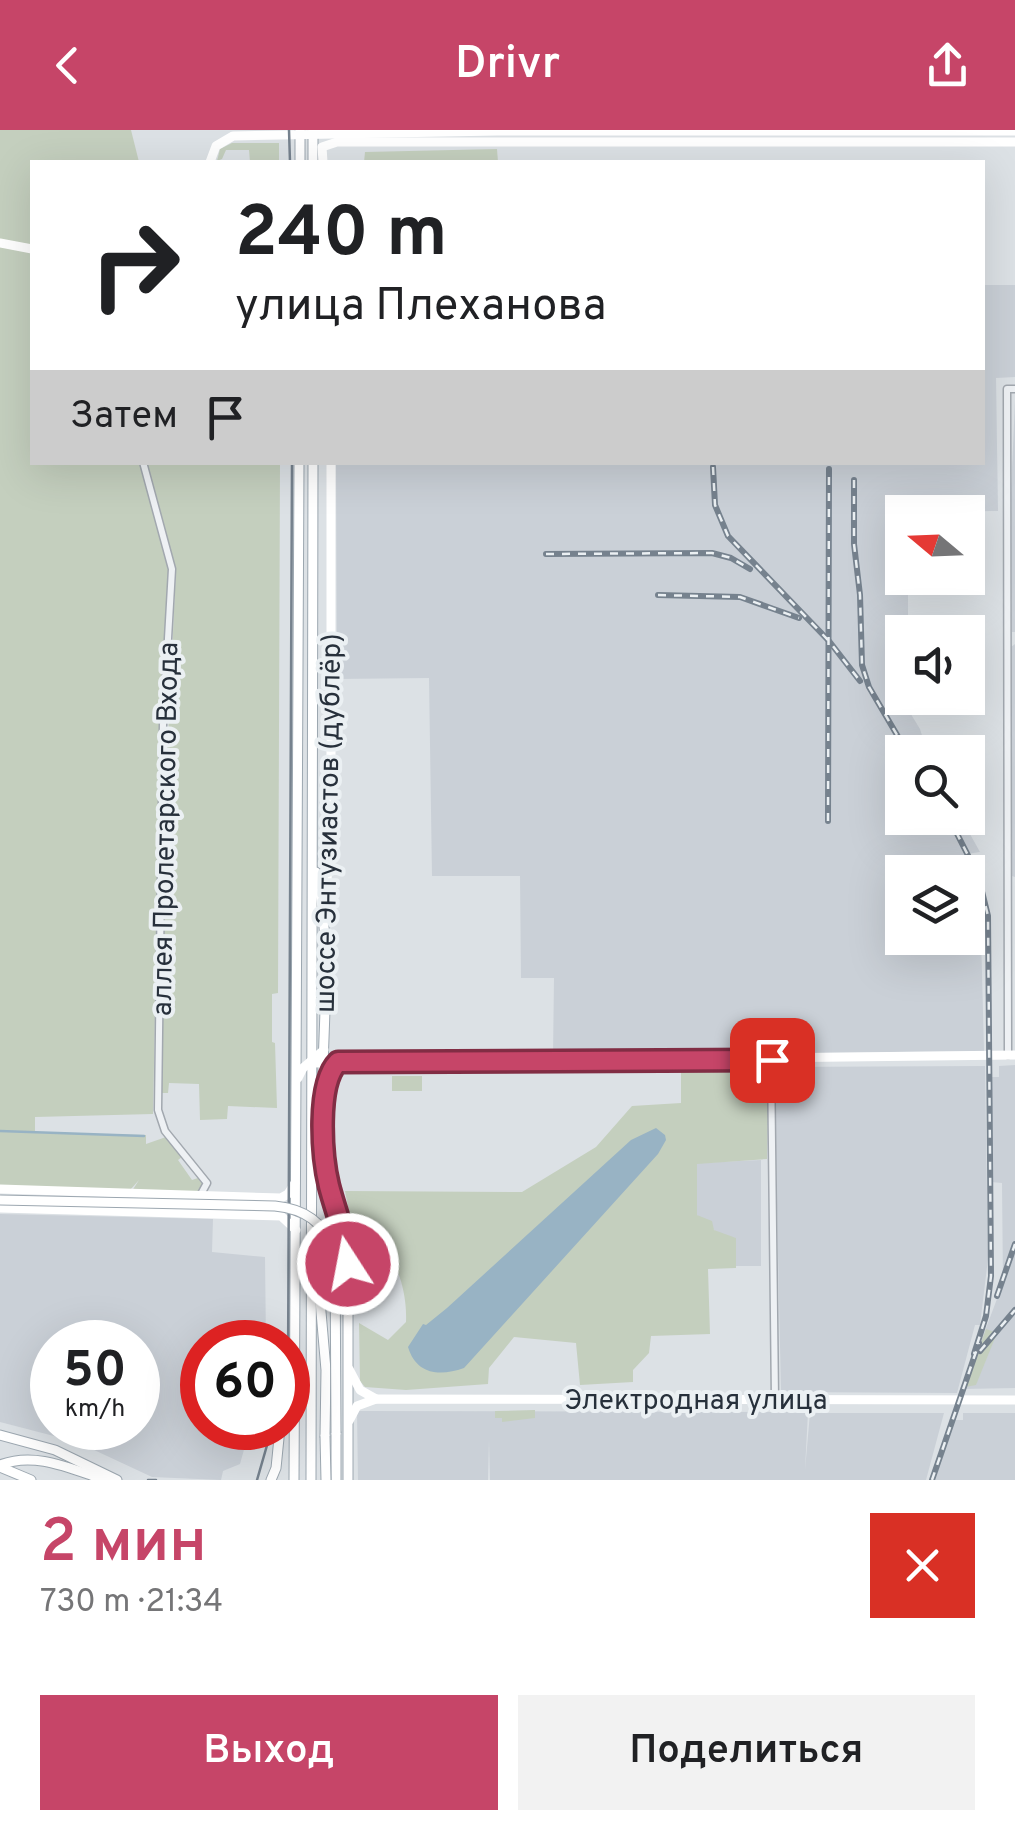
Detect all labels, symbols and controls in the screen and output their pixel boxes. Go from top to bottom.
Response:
text: Drivr [455,37,560,94]
icon: back [40,38,95,93]
icon: share [920,38,975,93]
text: 240 m [235,192,448,281]
icon: right [70,200,200,330]
text: улица Плеханова [235,279,606,336]
icon: arrive [198,390,253,445]
text: Затем [70,393,178,442]
north arrow [885,495,985,595]
map controls [885,495,985,955]
button: sound [885,615,985,715]
street label: шоссе Энтузиастов (дублёр) [309,633,351,1013]
street label: аллея Пролетарского Входа [146,642,188,1016]
button: search [885,735,985,835]
button: layers [885,855,985,955]
pin [730,1018,815,1103]
icon: arrive [745,1033,800,1088]
position arrow [296,1212,400,1316]
speed limit sign: 60 [180,1320,310,1450]
text: 50 [63,1341,127,1404]
street label: Электродная улица [564,1384,828,1420]
text: km/h [65,1394,125,1426]
text: 2 мин [40,1507,207,1583]
button: close [870,1513,975,1618]
text: 730 m · 21:34 [40,1583,223,1623]
button: Выход [40,1695,498,1810]
button: Поделиться [518,1695,975,1810]

